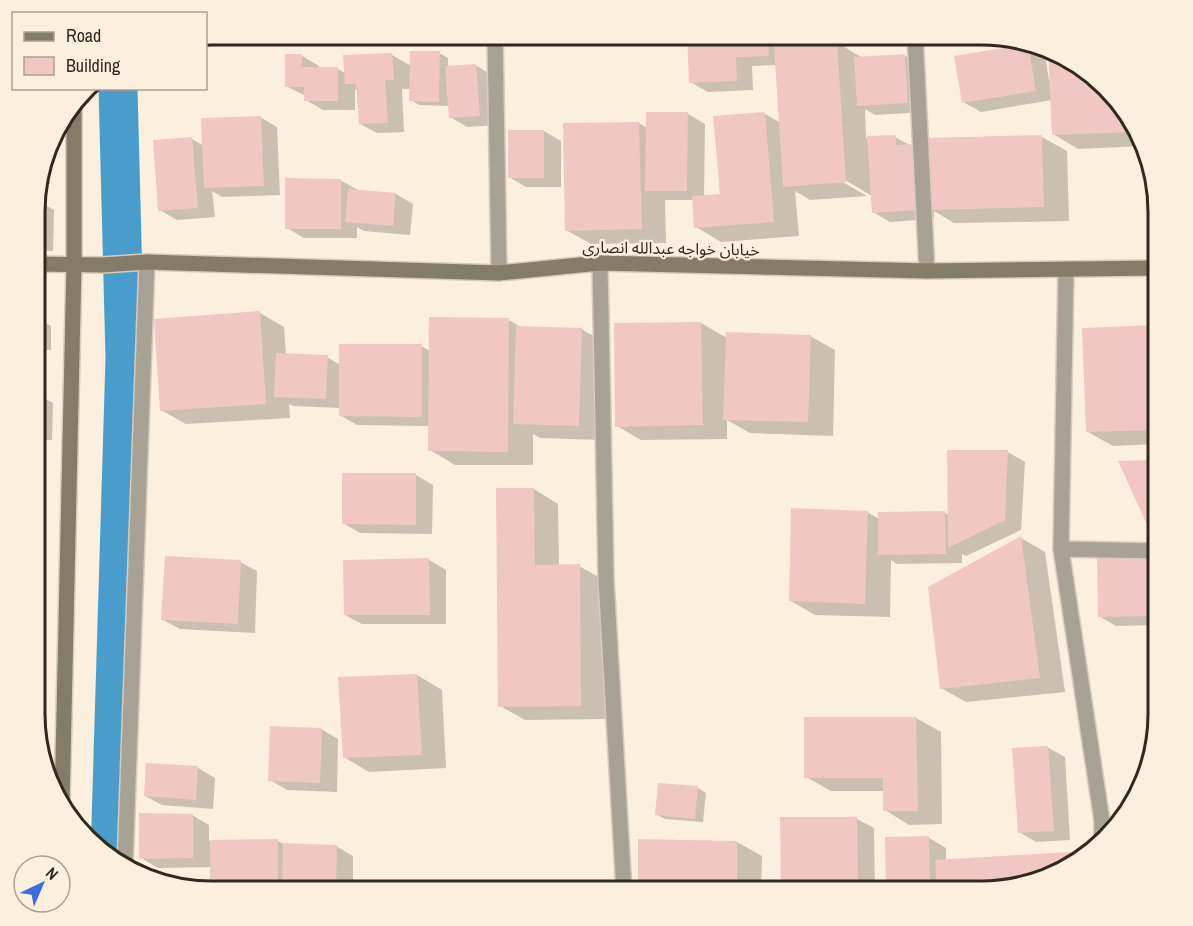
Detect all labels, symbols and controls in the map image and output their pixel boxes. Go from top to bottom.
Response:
legend [12,12,207,90]
text: Road [66,23,101,48]
text: Building [66,53,121,78]
street label: خیابان خواجه عبدالله انصاری [582,235,760,261]
north arrow [12,854,72,914]
text: N [41,862,63,884]

